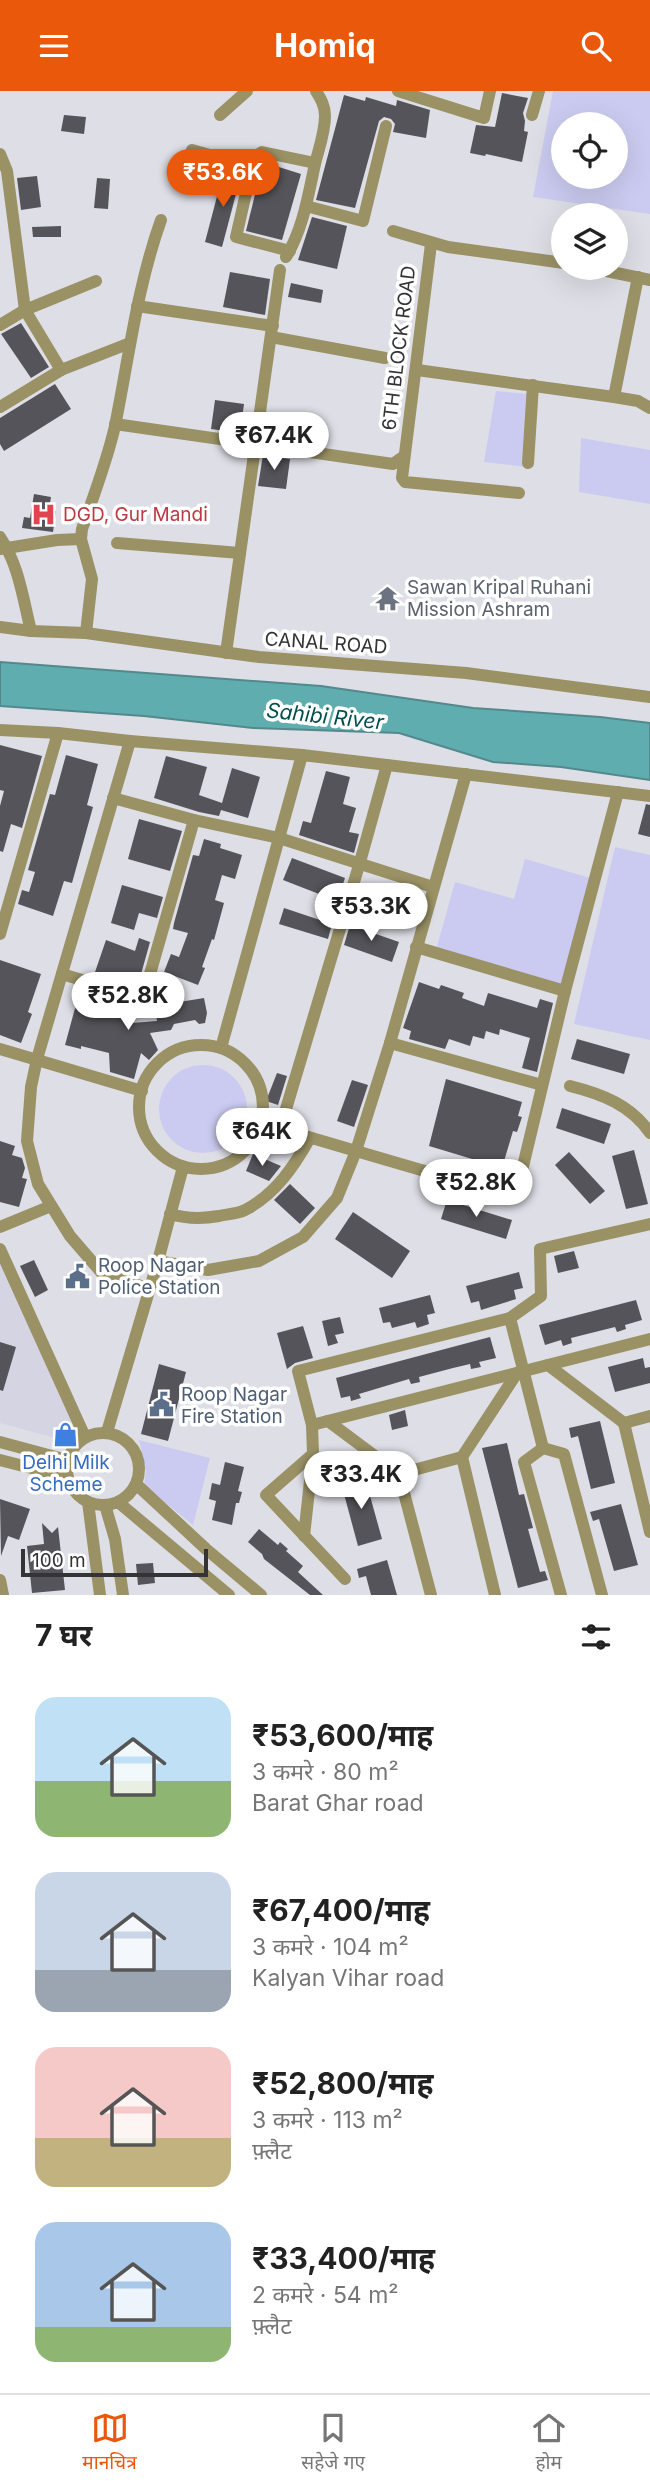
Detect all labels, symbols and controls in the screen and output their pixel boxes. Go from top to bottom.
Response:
text: Homiq [274,26,376,65]
icon: menu [35,27,73,65]
icon: search [577,27,615,65]
map controls [551,112,628,280]
button: locate [551,112,628,189]
pin: ₹53.6K [166,149,280,209]
text: ₹53.6K [183,158,263,186]
button: layers [551,203,628,280]
street label: 6TH BLOCK ROAD [377,264,421,432]
pin: ₹67.4K [217,413,331,472]
text: ₹67.4K [235,421,313,449]
hospital icon: DGD, Gur Mandi [29,500,57,528]
place label: DGD, Gur Mandi [63,503,208,526]
place label: Sawan Kripal Ruhani Mission Ashram [407,576,591,621]
temple icon: Sawan Kripal Ruhani Mission Ashram [373,584,401,612]
street label: CANAL ROAD [264,627,388,659]
water label: Sahibi River [265,697,386,735]
pin: ₹53.3K [314,883,428,943]
text: ₹53.3K [331,892,411,920]
pin: ₹52.8K [71,972,185,1032]
text: ₹52.8K [88,981,168,1009]
pin: ₹64K [221,1109,303,1168]
text: ₹64K [232,1117,292,1145]
pin: ₹52.8K [419,1159,533,1219]
text: ₹52.8K [436,1168,516,1196]
place label: Roop Nagar Police Station [98,1254,221,1299]
public building icon: Roop Nagar Police Station [64,1262,92,1290]
place label: Roop Nagar Fire Station [181,1383,287,1428]
public building icon: Roop Nagar Fire Station [147,1391,175,1419]
shop icon: Delhi Milk Scheme [52,1420,80,1448]
place label: Delhi Milk Scheme [22,1451,110,1496]
pin: ₹33.4K [304,1451,418,1511]
text: ₹33.4K [320,1460,402,1488]
scale bar [21,1546,208,1578]
text: 100 m [32,1549,86,1572]
text: 7 घर [35,1617,92,1653]
icon: filters [577,1618,615,1656]
text: ₹53,600/माह [252,1717,433,1753]
icon: home [91,1725,175,1809]
text: 3 कमरे · 80 m² [252,1758,399,1786]
text: Barat Ghar road [252,1789,424,1817]
text: ₹67,400/माह [252,1892,430,1928]
icon: home [91,1900,175,1984]
text: 3 कमरे · 104 m² [252,1933,409,1961]
text: Kalyan Vihar road [252,1964,444,1992]
text: ₹52,800/माह [252,2065,433,2101]
icon: home [91,2075,175,2159]
text: 3 कमरे · 113 m² [252,2106,403,2134]
text: फ़्लैट [252,2137,292,2165]
text: ₹33,400/माह [252,2240,435,2276]
icon: home [91,2250,175,2334]
text: 2 कमरे · 54 m² [252,2281,399,2309]
text: फ़्लैट [252,2312,292,2340]
tab: मानचित्र [82,2409,137,2477]
tab: सहेजे गए [301,2409,365,2477]
tab: होम [530,2409,568,2477]

